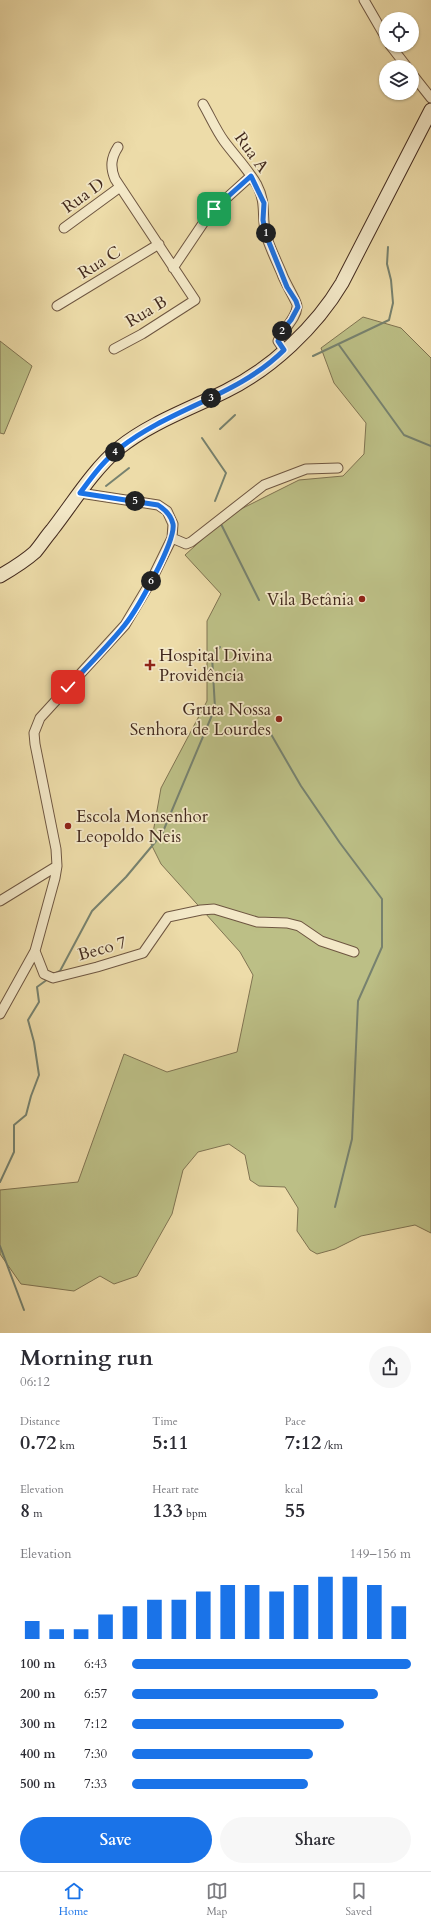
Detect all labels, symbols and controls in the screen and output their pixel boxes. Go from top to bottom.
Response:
map controls [379,12,419,100]
button: locate [379,12,419,52]
button: layers [379,60,419,100]
street label: Rua A [229,127,275,178]
street label: Rua D [58,172,109,218]
pin [197,192,231,226]
icon: arrive [203,198,225,220]
pin: 1 [256,223,276,243]
text: 1 [263,225,269,240]
street label: Rua C [74,240,125,284]
street label: Rua B [121,290,171,333]
pin: 2 [272,321,292,341]
text: 2 [279,323,285,338]
pin: 3 [201,388,221,408]
text: 3 [208,390,214,405]
pin: 4 [105,442,125,462]
text: 4 [112,444,118,459]
pin: 5 [125,491,145,511]
text: 5 [132,493,138,508]
pin: 6 [141,571,161,591]
text: 6 [148,573,154,588]
place label: Vila Betânia [267,588,355,611]
marker: Vila Betânia [357,594,367,604]
place label: Hospital Divina Providência [159,644,273,687]
marker: Hospital Divina Providência [144,659,156,671]
pin [51,670,85,704]
icon: check [57,676,79,698]
place label: Gruta Nossa Senhora de Lourdes [130,698,272,741]
marker: Gruta Nossa Senhora de Lourdes [274,714,284,724]
place label: Escola Monsenhor Leopoldo Neis [76,805,209,848]
marker: Escola Monsenhor Leopoldo Neis [63,821,73,831]
street label: Beco 7 [75,931,129,966]
text: Morning run [20,1343,153,1373]
button: share [369,1346,411,1388]
text: 06:12 [20,1373,50,1391]
text: Distance [20,1414,60,1429]
text: Time [152,1414,178,1429]
text: Pace [285,1414,306,1429]
text: 0.72 [20,1429,57,1456]
text: 5:11 [152,1429,189,1456]
text: 7:12 [285,1429,321,1456]
text: km [57,1438,75,1453]
text: /km [321,1438,343,1453]
text: Elevation [20,1482,64,1497]
text: Heart rate [152,1482,199,1497]
text: kcal [285,1482,303,1497]
text: 8 [20,1497,30,1524]
text: 133 [152,1497,183,1524]
text: 55 [285,1497,305,1524]
text: m [30,1506,43,1521]
text: bpm [183,1506,207,1521]
text: Elevation [20,1545,72,1563]
text: 149–156 m [349,1545,411,1563]
text: 100 m [20,1655,55,1673]
text: 6:43 [84,1655,107,1673]
text: 200 m [20,1685,55,1703]
text: 6:57 [84,1685,107,1703]
text: 300 m [20,1715,55,1733]
text: 7:12 [84,1715,107,1733]
text: 400 m [20,1745,55,1763]
text: 7:30 [84,1745,107,1763]
text: 500 m [20,1775,55,1793]
text: 7:33 [84,1775,107,1793]
button: Save [20,1817,212,1863]
button: Share [220,1817,411,1863]
tab: Home [59,1880,88,1919]
tab: Map [206,1880,228,1919]
tab: Saved [345,1880,372,1919]

